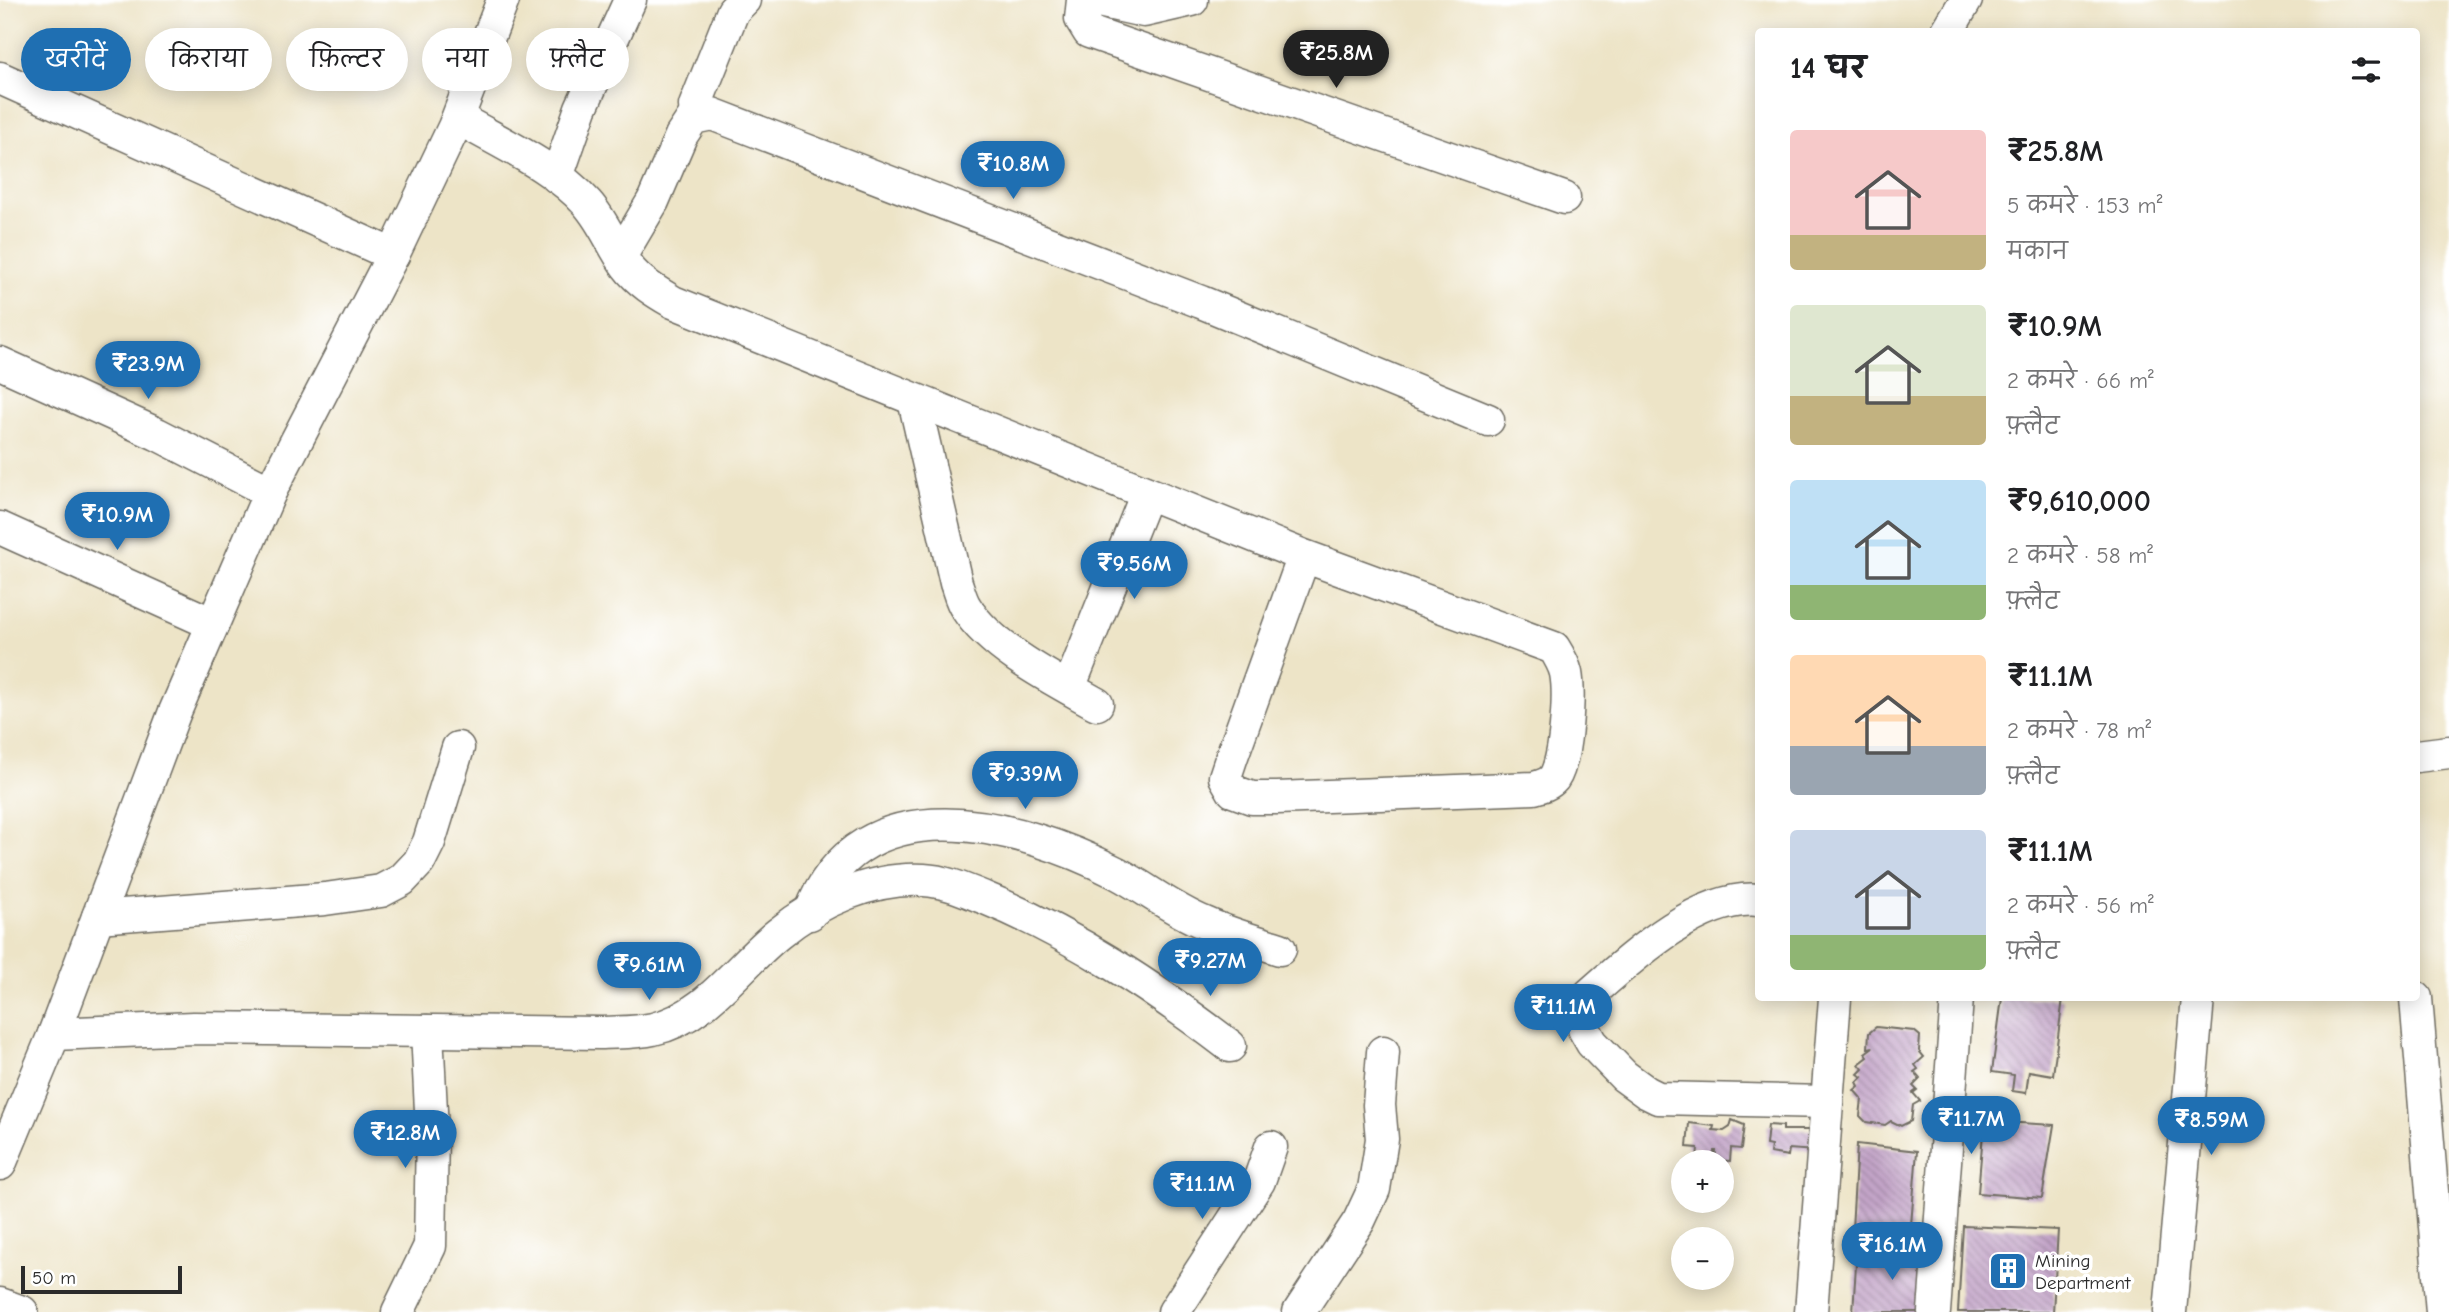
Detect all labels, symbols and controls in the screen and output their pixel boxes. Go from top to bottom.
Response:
chip: खरीदें [21,28,131,91]
chip: किराया [145,28,272,91]
chip: फ़िल्टर [286,28,408,91]
chip: नया [422,28,512,91]
chip: फ़्लैट [526,28,629,91]
pin: ₹25.8M [1279,31,1393,90]
text: ₹25.8M [1299,39,1373,66]
text: 14 घर [1790,51,1866,86]
icon: filters [2347,51,2385,89]
text: ₹25.8M [2007,134,2103,169]
pin: ₹10.8M [956,142,1070,201]
text: ₹10.8M [977,150,1049,177]
icon: home [1846,158,1930,242]
text: 5 कमरे · 153 m² [2007,192,2162,219]
text: मकान [2007,238,2068,265]
text: ₹10.9M [2007,309,2102,344]
icon: home [1846,333,1930,417]
pin: ₹23.9M [91,342,205,401]
text: ₹23.9M [111,350,185,377]
text: 2 कमरे · 66 m² [2007,367,2154,394]
text: फ़्लैट [2007,413,2059,440]
text: ₹9,610,000 [2007,484,2151,519]
pin: ₹10.9M [60,492,174,552]
text: ₹10.9M [81,501,153,528]
icon: home [1846,508,1930,592]
pin: ₹9.56M [1077,542,1191,601]
text: 2 कमरे · 58 m² [2007,542,2153,569]
text: ₹9.56M [1097,550,1171,577]
text: फ़्लैट [2007,588,2059,615]
text: ₹11.1M [2007,659,2093,694]
icon: home [1846,683,1930,767]
text: 2 कमरे · 78 m² [2007,717,2151,744]
pin: ₹9.39M [968,752,1082,811]
text: ₹9.39M [988,760,1062,787]
text: फ़्लैट [2007,763,2059,790]
text: ₹11.1M [2007,834,2093,869]
icon: home [1846,858,1930,942]
text: 2 कमरे · 56 m² [2007,892,2154,919]
text: फ़्लैट [2007,938,2059,965]
pin: ₹9.27M [1153,939,1267,998]
pin: ₹9.61M [592,942,706,1002]
text: ₹9.27M [1174,947,1246,974]
text: ₹9.61M [613,951,685,978]
pin: ₹11.1M [1506,984,1620,1044]
text: ₹11.1M [1530,993,1596,1020]
pin: ₹11.7M [1914,1096,2028,1156]
pin: ₹8.59M [2154,1098,2268,1157]
text: ₹11.7M [1938,1105,2004,1132]
text: ₹8.59M [2174,1106,2248,1133]
pin: ₹12.8M [348,1110,462,1170]
text: ₹12.8M [370,1119,440,1146]
map controls [1671,1150,1734,1290]
button: + [1671,1150,1734,1213]
pin: ₹11.1M [1145,1162,1259,1221]
text: ₹11.1M [1169,1170,1235,1197]
pin: ₹16.1M [1835,1222,1949,1282]
button: − [1671,1227,1734,1290]
text: ₹16.1M [1858,1231,1926,1258]
building icon: Mining Department [1987,1250,2029,1292]
place label: Mining Department [2035,1250,2131,1294]
scale bar [21,1263,182,1295]
text: 50 m [32,1267,76,1289]

